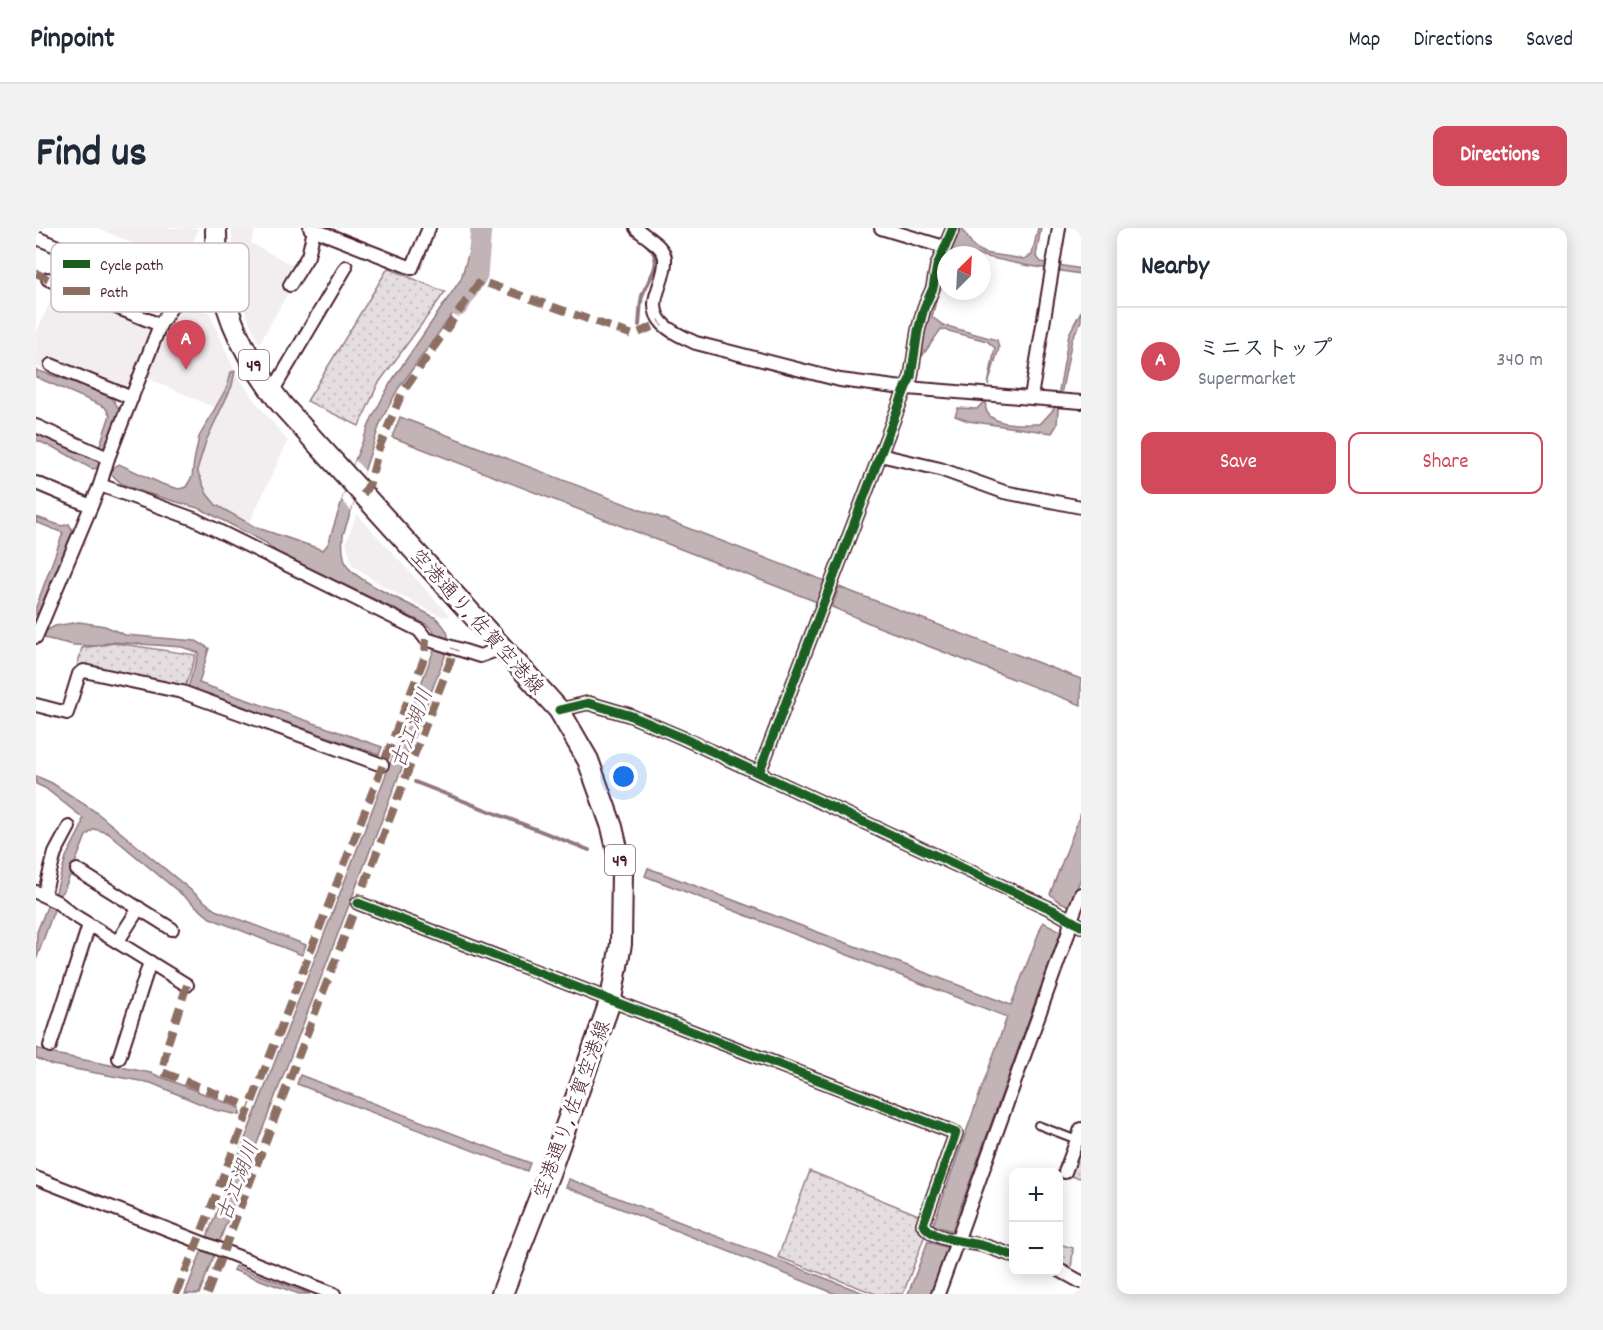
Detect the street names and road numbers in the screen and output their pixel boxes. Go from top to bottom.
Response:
road number: 49 [239,350,269,380]
street label: 空港通り, 佐賀空港線 [402,544,549,702]
road number: 49 [605,845,635,875]
street label: 空港通り, 佐賀空港線 [528,1017,619,1203]

